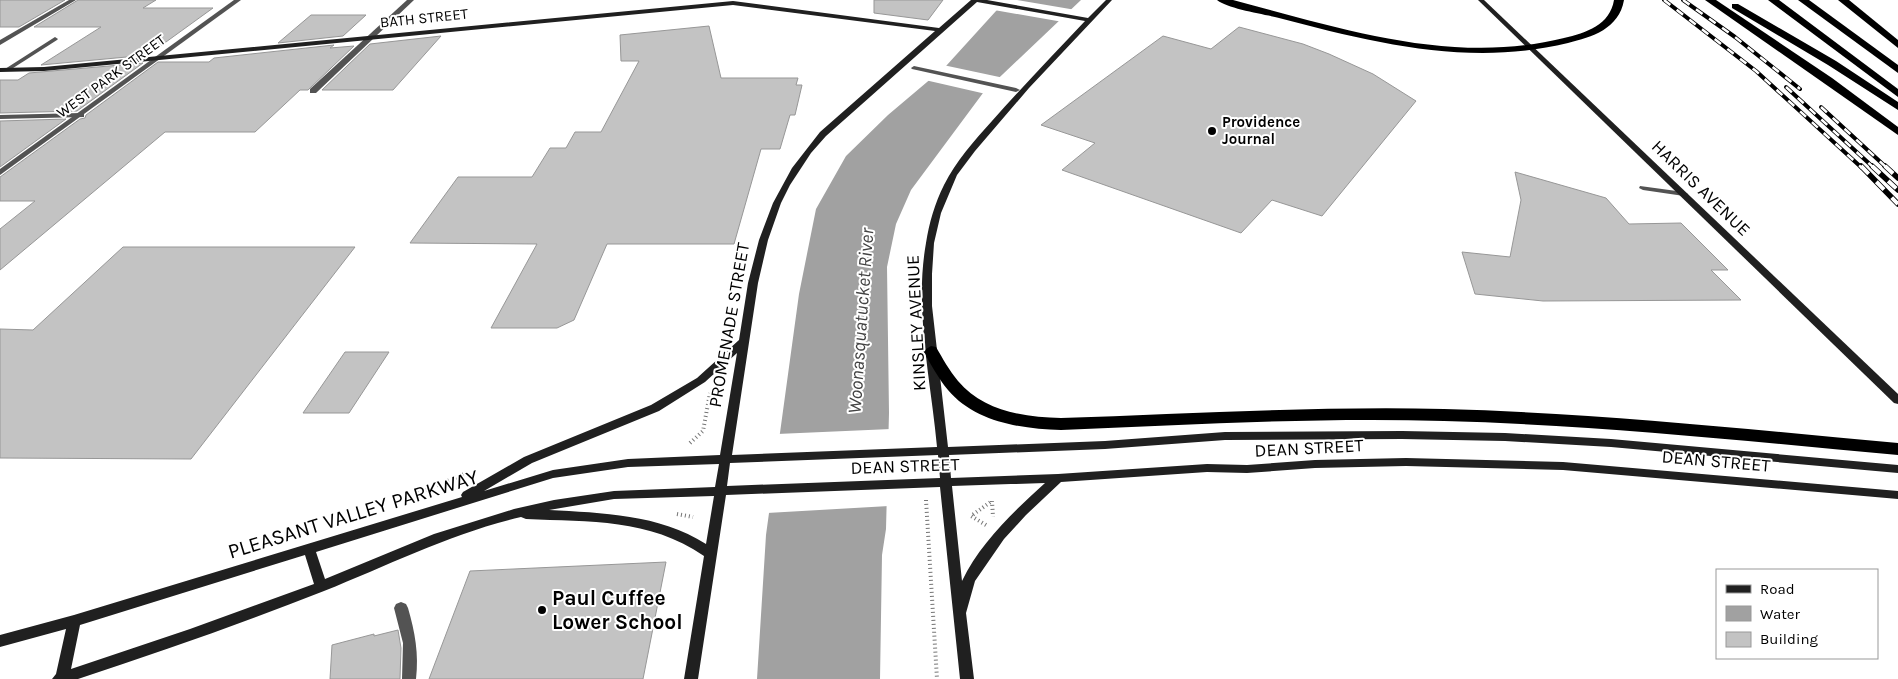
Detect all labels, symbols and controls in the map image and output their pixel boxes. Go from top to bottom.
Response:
street label: BATH STREET [379,4,469,32]
street label: WEST PARK STREET [53,30,169,122]
place label: Providence Journal [1222,113,1300,148]
marker: Providence Journal [1206,125,1218,137]
street label: HARRIS AVENUE [1647,135,1755,241]
water label: Woonasquatucket River [844,226,879,415]
street label: PROMENADE STREET [704,241,754,409]
street label: KINSLEY AVENUE [901,254,931,392]
street label: DEAN STREET [1254,434,1364,462]
street label: DEAN STREET [1661,445,1771,477]
street label: DEAN STREET [850,453,960,479]
street label: PLEASANT VALLEY PARKWAY [225,464,482,564]
legend [1716,569,1878,659]
text: Road [1760,580,1795,598]
place label: Paul Cuffee Lower School [552,586,683,634]
marker: Paul Cuffee Lower School [536,604,548,616]
text: Water [1760,605,1801,623]
text: Building [1760,630,1818,648]

